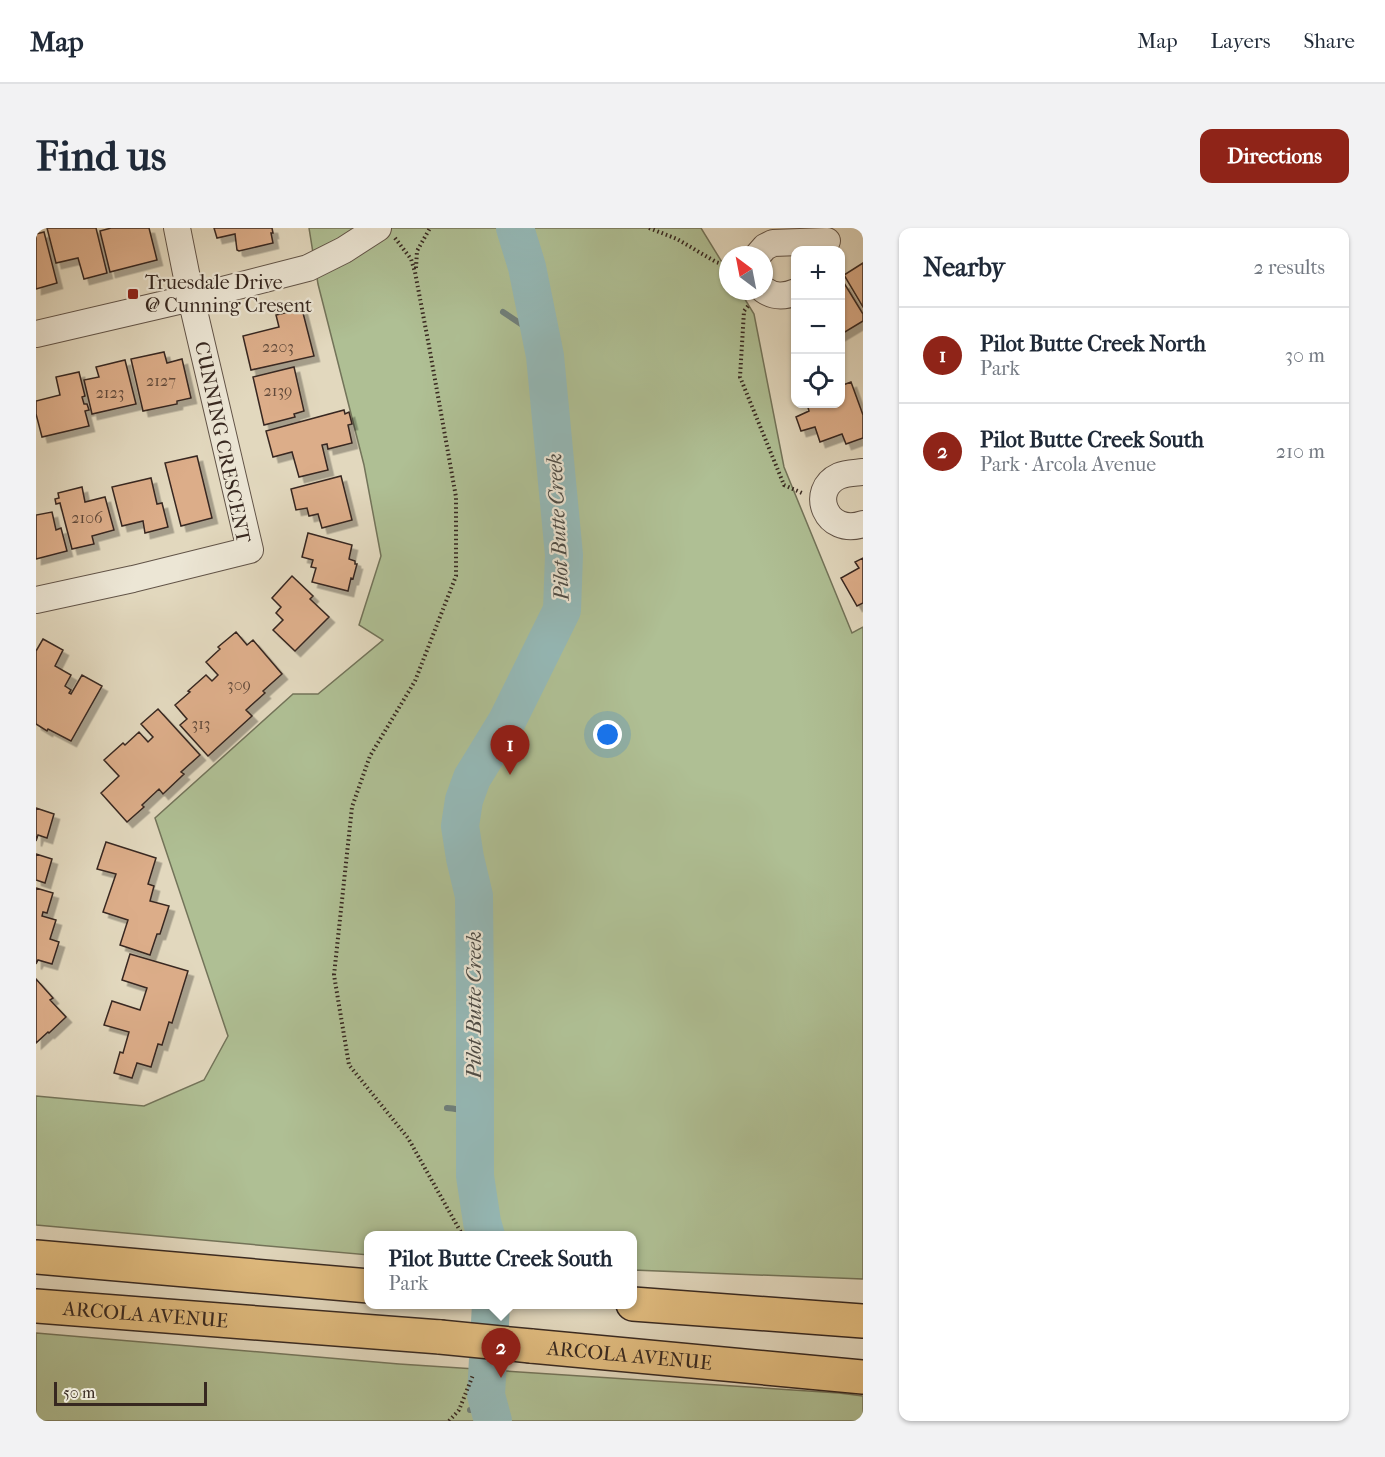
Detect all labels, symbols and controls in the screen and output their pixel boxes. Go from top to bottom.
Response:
text: Map [30,25,84,58]
text: Map [1137,29,1178,53]
text: Layers [1211,29,1270,53]
text: Share [1303,29,1355,53]
button: Directions [1200,129,1349,183]
text: Find us [36,132,166,181]
north arrow [719,246,773,300]
map controls [791,246,845,408]
button: + [791,246,845,300]
text: Nearby [923,252,1005,283]
text: 2 results [1254,256,1325,279]
place label: Truesdale Drive @ Cunning Cresent [145,271,312,317]
marker: Truesdale Drive @ Cunning Cresent [126,287,140,301]
button: − [791,300,845,354]
text: Pilot Butte Creek North [980,331,1206,357]
house number: 2203 [262,337,294,356]
street label: CUNNING CRESCENT [190,339,255,545]
text: 1 [939,344,946,367]
text: 30 m [1285,344,1325,367]
button: locate [791,354,845,408]
text: Park [980,357,1020,380]
house number: 2127 [146,371,176,390]
house number: 2139 [264,381,292,400]
house number: 2123 [96,383,124,402]
text: Pilot Butte Creek South [980,427,1204,453]
text: 2 [937,440,948,463]
text: 210 m [1276,440,1325,463]
water label: Pilot Butte Creek [542,453,574,602]
text: Park · Arcola Avenue [980,453,1156,476]
house number: 2106 [71,508,103,527]
house number: 309 [227,675,251,694]
house number: 313 [192,714,210,733]
your location [593,720,622,749]
pin: 1 [490,726,530,775]
water label: Pilot Butte Creek [462,931,486,1080]
popup [364,1231,637,1309]
text: Pilot Butte Creek South [389,1246,612,1272]
text: Park [389,1272,428,1295]
street label: ARCOLA AVENUE [61,1297,229,1333]
pin: 2 [482,1328,520,1378]
street label: ARCOLA AVENUE [545,1336,713,1375]
scale bar [54,1379,207,1406]
text: 50 m [63,1383,95,1402]

